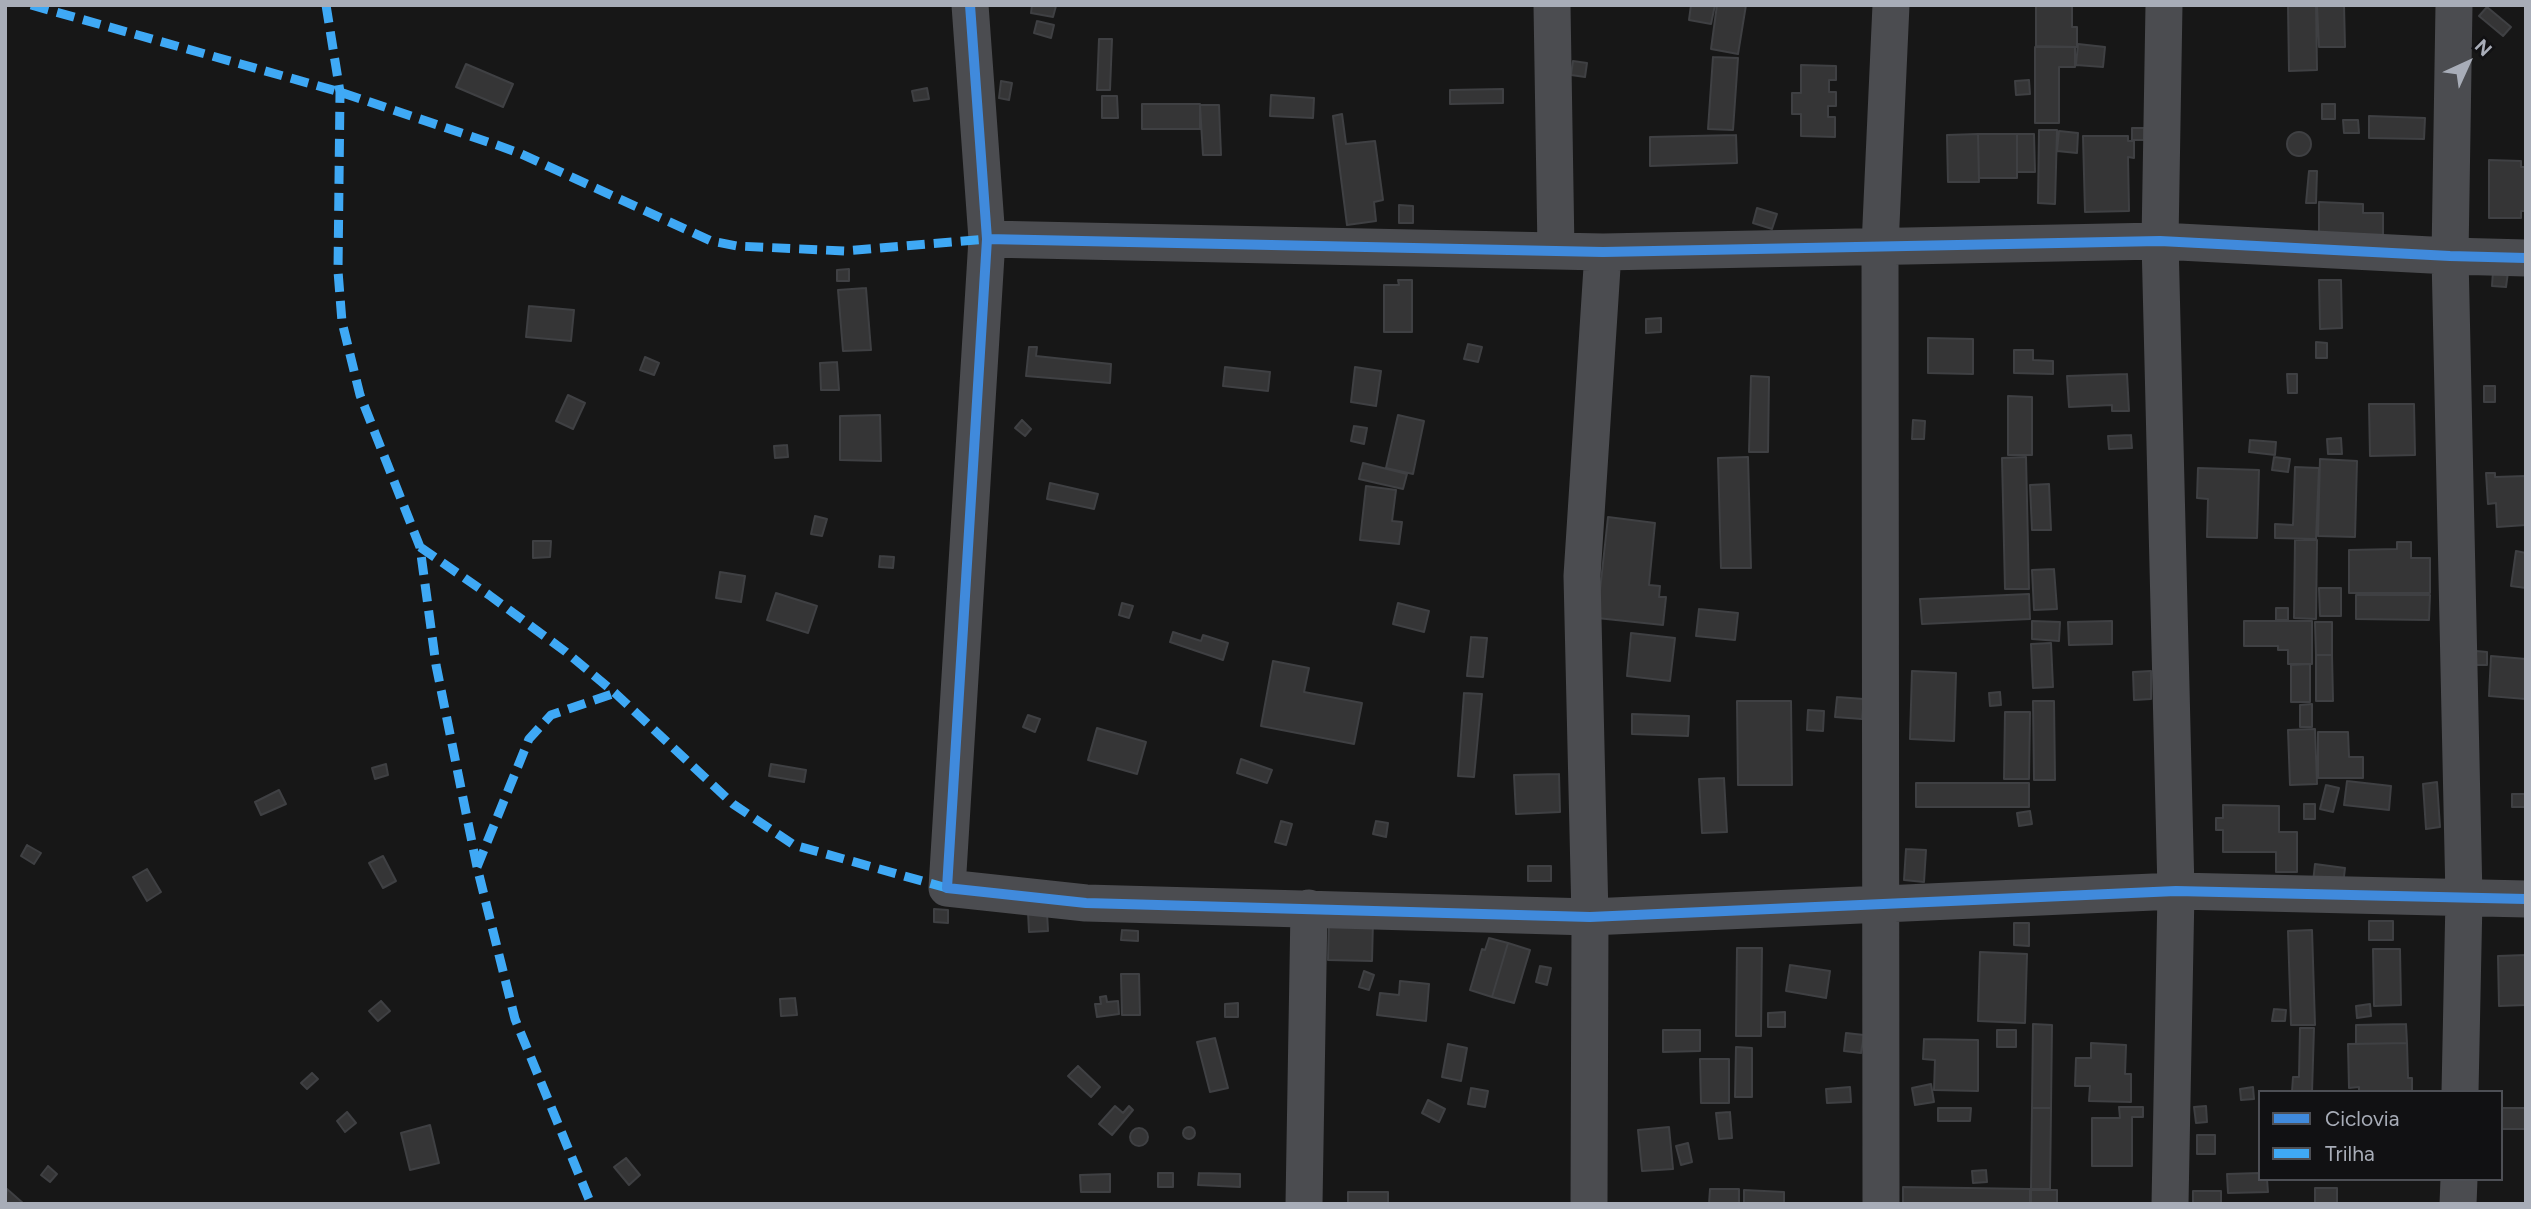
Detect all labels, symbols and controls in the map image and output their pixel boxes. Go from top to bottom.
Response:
north arrow [2433,28,2503,98]
text: N [2470,34,2497,61]
legend [2258,1090,2503,1181]
text: Ciclovia [2325,1106,2399,1131]
text: Trilha [2325,1141,2375,1166]

